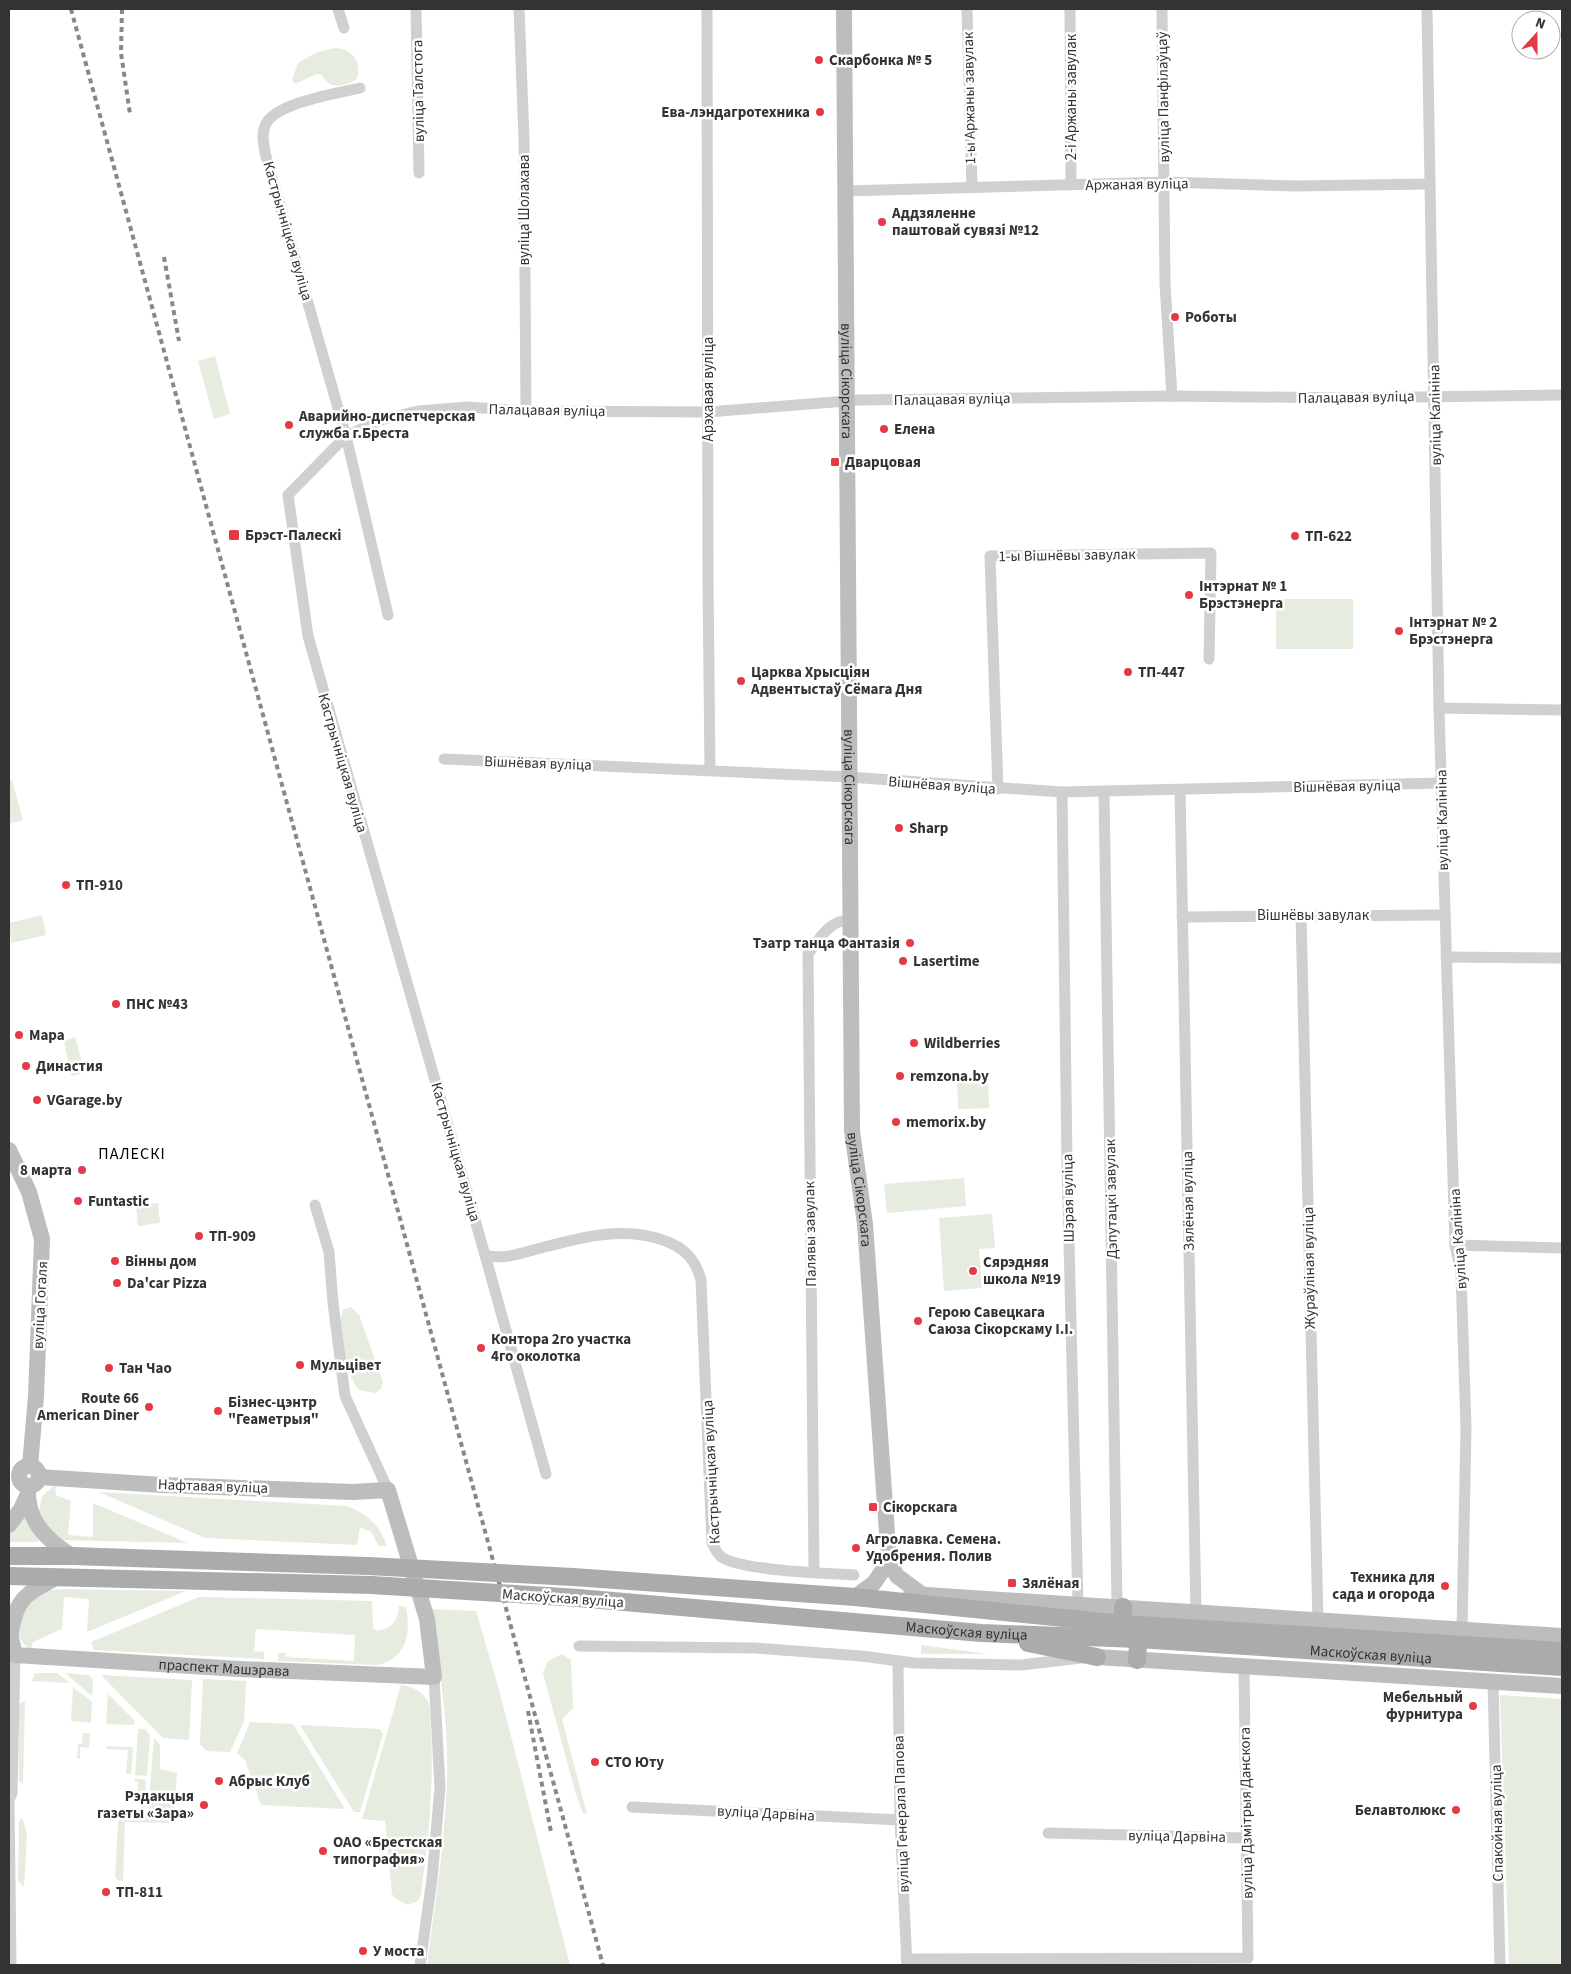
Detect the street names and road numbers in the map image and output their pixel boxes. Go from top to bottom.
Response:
street label: 1-ы Аржаны завулак [958,31,981,165]
street label: вуліца Панфілаўцаў [1152,31,1175,163]
street label: 2-і Аржаны завулак [1061,33,1082,160]
street label: вуліца Талстога [407,40,430,142]
street label: вуліца Шолахава [514,154,535,266]
street label: Кастрычніцкая вуліца [258,159,317,303]
street label: Аржаная вуліца [1085,173,1189,196]
street label: вуліца Сікорскага [835,323,857,439]
street label: Арэхавая вуліца [698,337,719,441]
street label: вуліца Калініна [1424,364,1447,466]
street label: Палацавая вуліца [1297,386,1415,409]
street label: Палацавая вуліца [893,388,1011,411]
street label: Палацавая вуліца [488,399,606,422]
street label: 1-ы Вішнёвы завулак [998,544,1136,567]
street label: Кастрычніцкая вуліца [313,691,372,835]
street label: вуліца Сікорскага [838,729,860,845]
street label: Вішнёвая вуліца [484,751,592,776]
street label: вуліца Калініна [1431,769,1454,871]
street label: Вішнёвая вуліца [888,771,996,800]
street label: Вішнёвая вуліца [1293,775,1401,798]
street label: Вішнёвы завулак [1257,905,1370,926]
street label: Кастрычніцкая вуліца [426,1080,485,1224]
street label: вуліца Сікорскага [841,1131,877,1248]
street label: Дэпутацкі завулак [1100,1138,1123,1259]
street label: Зялёная вуліца [1177,1151,1200,1251]
street label: Шэрая вуліца [1057,1154,1080,1242]
street label: Палявы завулак [799,1181,822,1287]
street label: вуліца Калініна [1444,1188,1473,1290]
street label: Жураўліная вуліца [1298,1207,1321,1329]
street label: вуліца Гогаля [28,1261,53,1350]
street label: Кастрычніцкая вуліца [697,1399,726,1544]
street label: Нафтавая вуліца [158,1474,268,1499]
street label: Маскоўская вуліца [501,1584,625,1613]
street label: Маскоўская вуліца [905,1616,1028,1646]
street label: Маскоўская вуліца [1309,1640,1432,1669]
street label: праспект Машэрава [158,1654,290,1682]
street label: вуліца Дзмітрыя Данскога [1235,1727,1258,1899]
street label: вуліца Генерала Папова [888,1735,915,1893]
street label: Спакойная вуліца [1486,1764,1509,1882]
street label: вуліца Дарвіна [717,1800,815,1827]
street label: вуліца Дарвіна [1128,1825,1226,1848]

